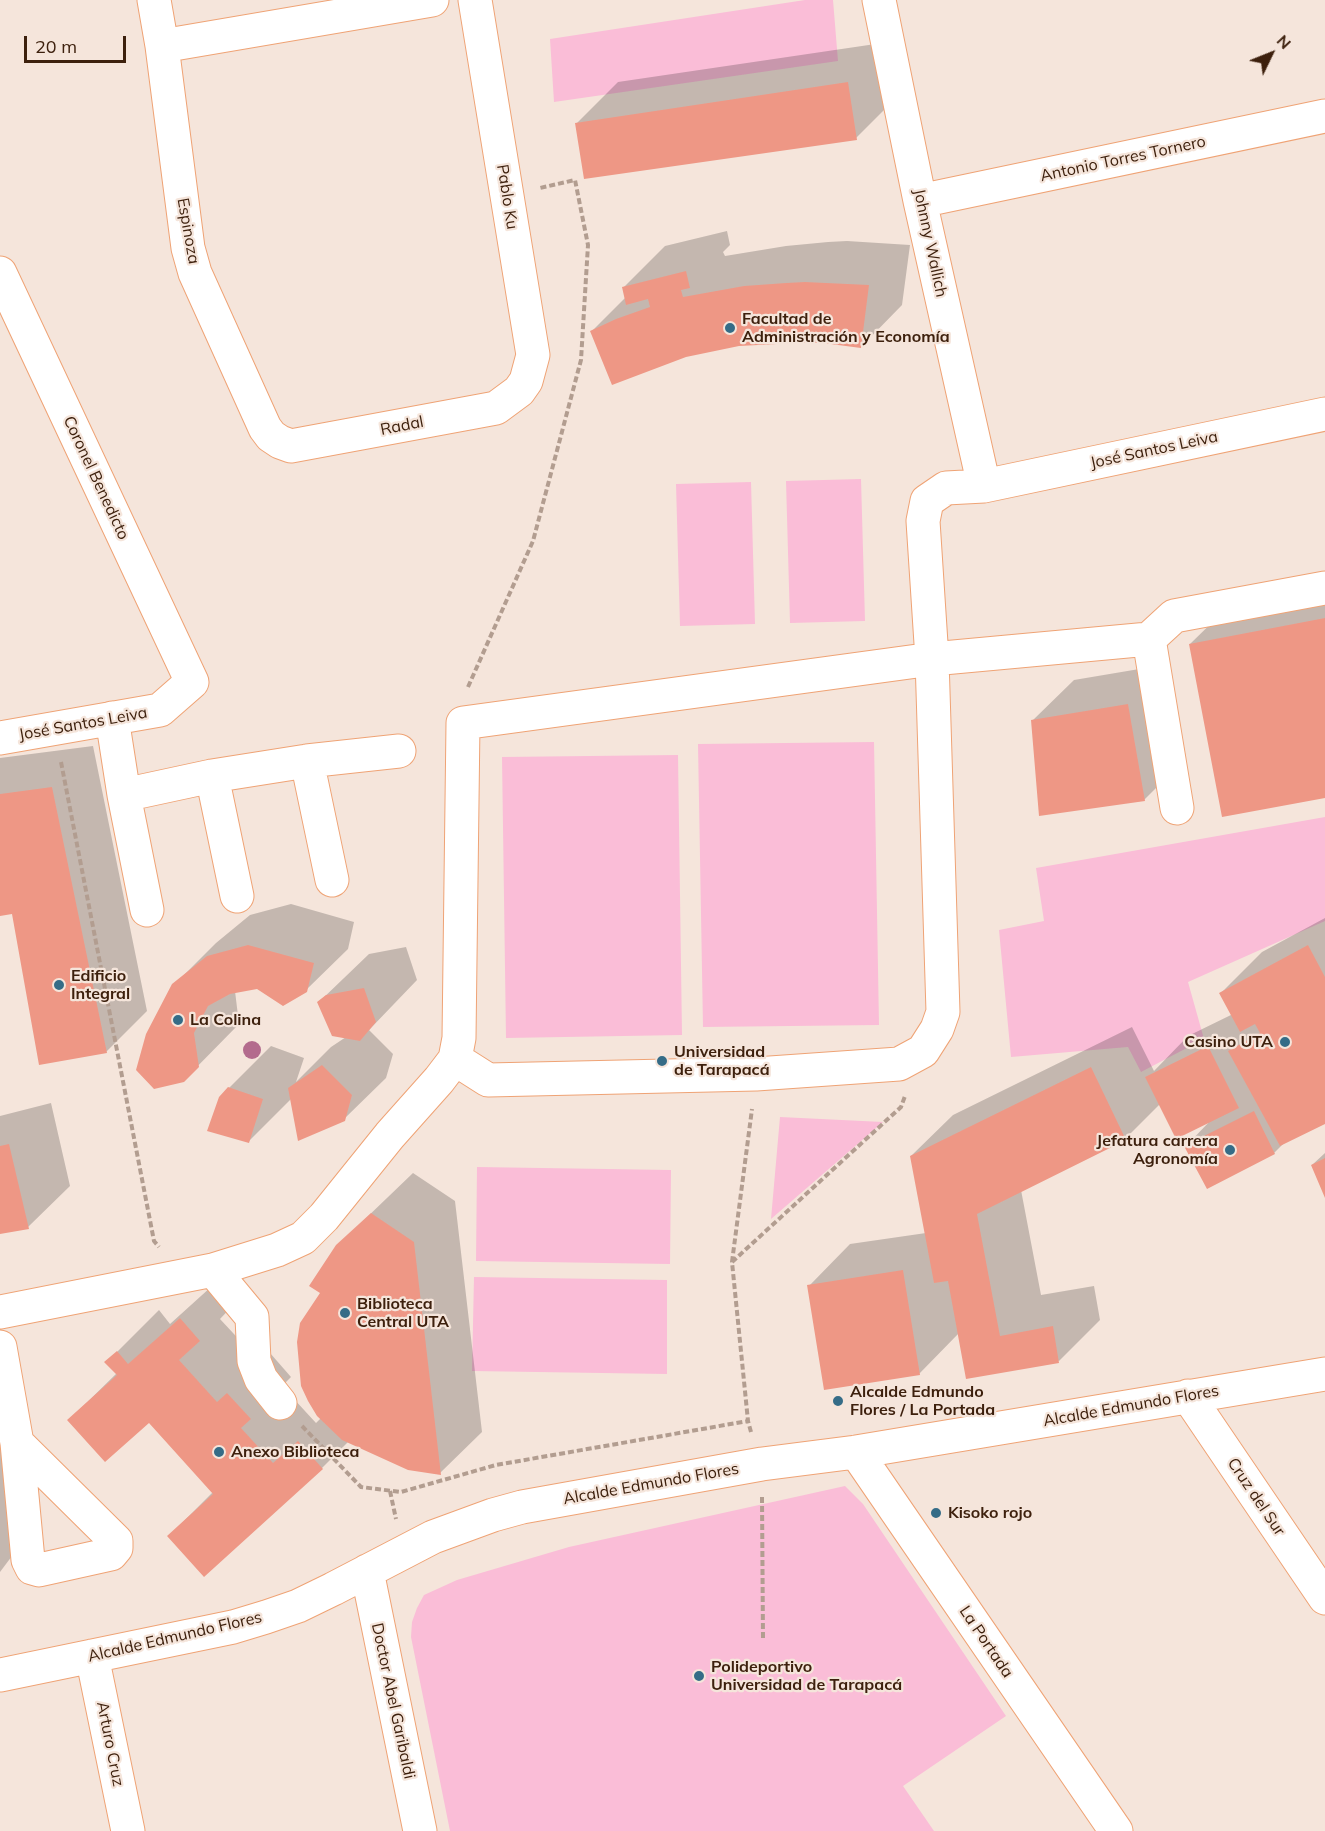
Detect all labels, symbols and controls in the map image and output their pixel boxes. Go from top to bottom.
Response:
scale bar [27,24,129,62]
north arrow [1241,24,1301,84]
text: N [1273,30,1296,53]
text: 20 m [35,35,77,58]
street label: Antonio Torres Tornero [1039,132,1207,186]
street label: Pablo Ku [492,163,522,231]
street label: Johnny Wallich [909,187,951,299]
street label: Espinoza [173,196,203,266]
place label: Facultad de Administración y Economía [742,309,950,347]
marker: Facultad de Administración y Economía [723,321,737,335]
street label: Radal [379,412,425,440]
street label: Coronel Benedicto [59,413,133,543]
street label: José Santos Leiva [1088,427,1220,473]
street label: José Santos Leiva [17,703,149,745]
place label: Edificio Integral [71,966,130,1004]
marker: Edificio Integral [52,978,66,992]
place label: La Colina [190,1010,261,1030]
marker: La Colina [171,1013,185,1027]
place label: Casino UTA [1184,1032,1273,1052]
marker: Casino UTA [1278,1035,1292,1049]
place label: Universidad de Tarapacá [674,1042,770,1080]
marker: Universidad de Tarapacá [655,1054,669,1068]
place label: Jefatura carrera Agronomía [1096,1131,1218,1169]
marker: Jefatura carrera Agronomía [1223,1143,1237,1157]
place label: Biblioteca Central UTA [357,1294,449,1332]
marker: Biblioteca Central UTA [338,1306,352,1320]
street label: Alcalde Edmundo Flores [1042,1381,1220,1431]
place label: Alcalde Edmundo Flores / La Portada [850,1382,995,1420]
marker: Alcalde Edmundo Flores / La Portada [831,1394,845,1408]
place label: Anexo Biblioteca [231,1442,359,1462]
marker: Anexo Biblioteca [212,1445,226,1459]
street label: Cruz del Sur [1223,1454,1289,1540]
street label: Alcalde Edmundo Flores [562,1459,740,1509]
place label: Kisoko rojo [948,1503,1032,1523]
marker: Kisoko rojo [929,1506,943,1520]
street label: La Portada [955,1603,1017,1681]
street label: Alcalde Edmundo Flores [86,1608,264,1666]
street label: Doctor Abel Garibaldi [367,1621,419,1781]
place label: Polideportivo Universidad de Tarapacá [711,1657,902,1695]
marker: Polideportivo Universidad de Tarapacá [692,1669,706,1683]
street label: Arturo Cruz [92,1700,128,1788]

